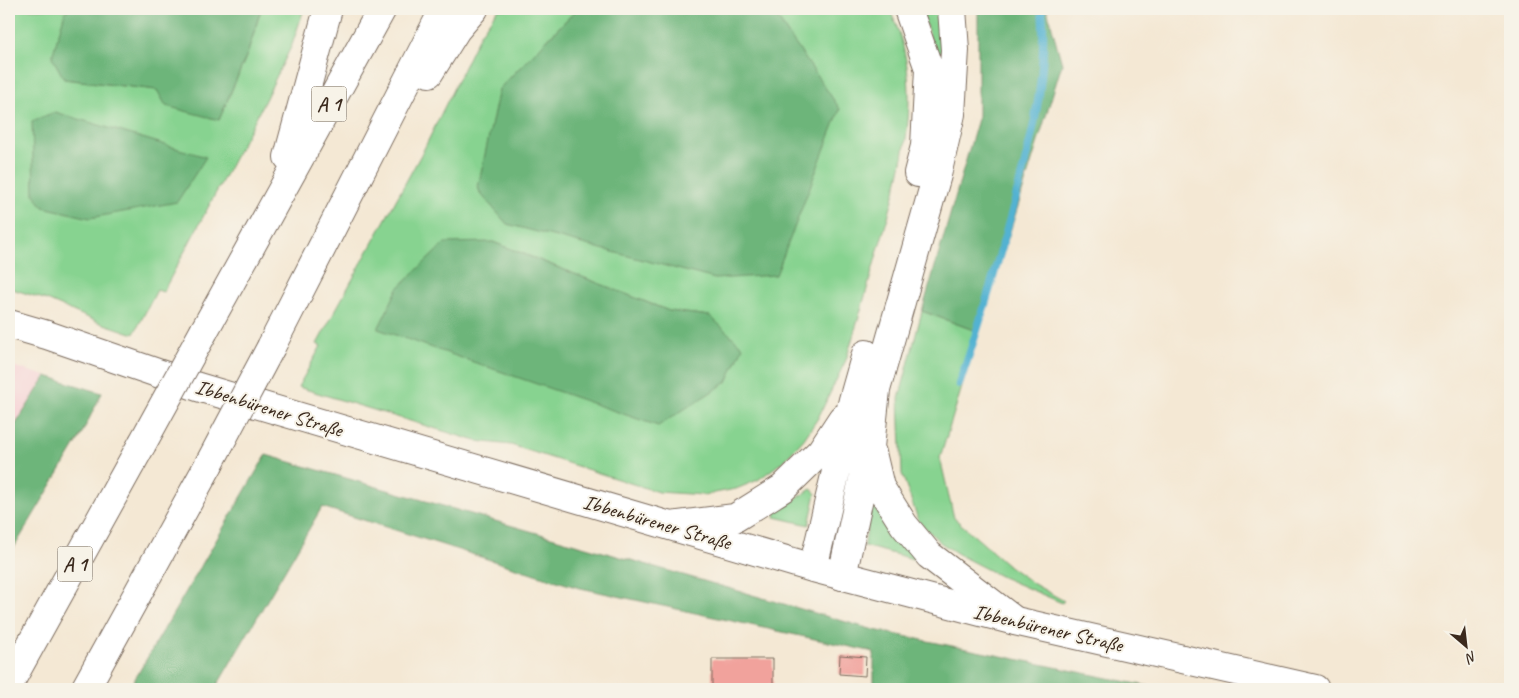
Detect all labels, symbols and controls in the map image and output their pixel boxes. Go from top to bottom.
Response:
road number: A 1 [312,86,346,122]
street label: Ibbenbürener Straße [192,373,348,443]
street label: Ibbenbürener Straße [580,489,736,556]
road number: A 1 [58,546,92,582]
street label: Ibbenbürener Straße [971,598,1127,658]
north arrow [1442,620,1492,670]
text: N [1462,647,1480,668]

